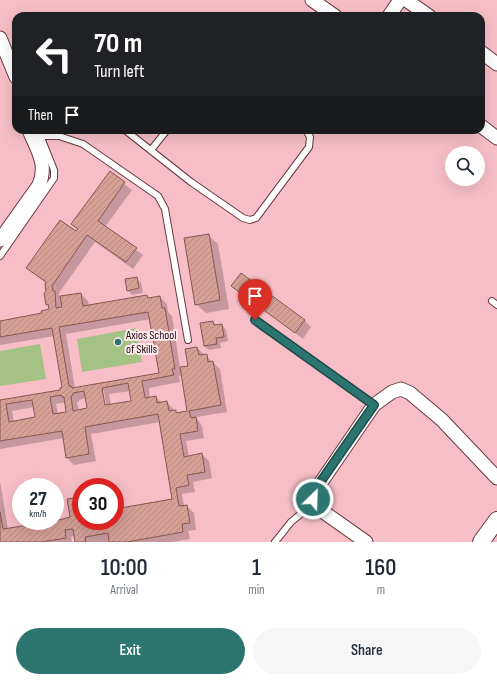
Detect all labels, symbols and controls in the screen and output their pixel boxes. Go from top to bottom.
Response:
text: 70 m [94,27,142,60]
icon: left [28,28,80,80]
text: Turn left [94,61,145,82]
icon: arrive [61,104,83,126]
text: Then [28,106,53,125]
map controls [445,146,485,186]
button: search [445,146,485,186]
pin [238,279,272,320]
icon: arrive [244,285,266,307]
place label: Axios School of Skills [125,328,176,357]
marker: Axios School of Skills [113,337,123,347]
speed limit sign: 30 [72,478,124,530]
position arrow [292,478,334,520]
text: 27 [29,487,47,511]
text: km/h [29,508,47,520]
text: 10:00 [101,553,148,582]
text: 1 [252,553,261,582]
text: 160 [365,553,396,582]
text: Arrival [110,582,138,598]
text: min [248,582,265,598]
text: m [377,582,385,598]
button: Exit [16,628,245,674]
button: Share [253,628,481,674]

